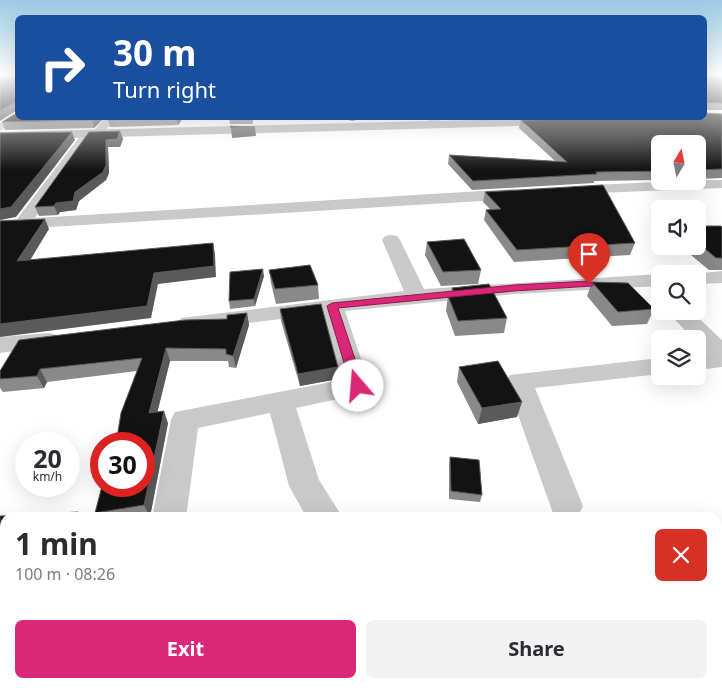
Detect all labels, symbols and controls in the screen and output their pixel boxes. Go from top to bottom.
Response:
text: 30 m [113,29,196,76]
icon: right [30,35,95,100]
text: Turn right [113,74,216,104]
north arrow [651,135,706,190]
map controls [651,135,706,385]
button: sound [651,200,706,255]
pin [568,233,610,284]
icon: arrive [575,240,603,268]
button: search [651,265,706,320]
button: layers [651,330,706,385]
position arrow [331,359,383,411]
speed limit sign: 30 [90,432,155,497]
text: 20 [33,441,62,475]
text: km/h [33,468,62,485]
text: 1 min [15,523,98,564]
button: close [655,529,707,581]
text: 100 m · 08:26 [15,563,115,585]
button: Exit [15,620,356,678]
button: Share [366,620,707,678]

